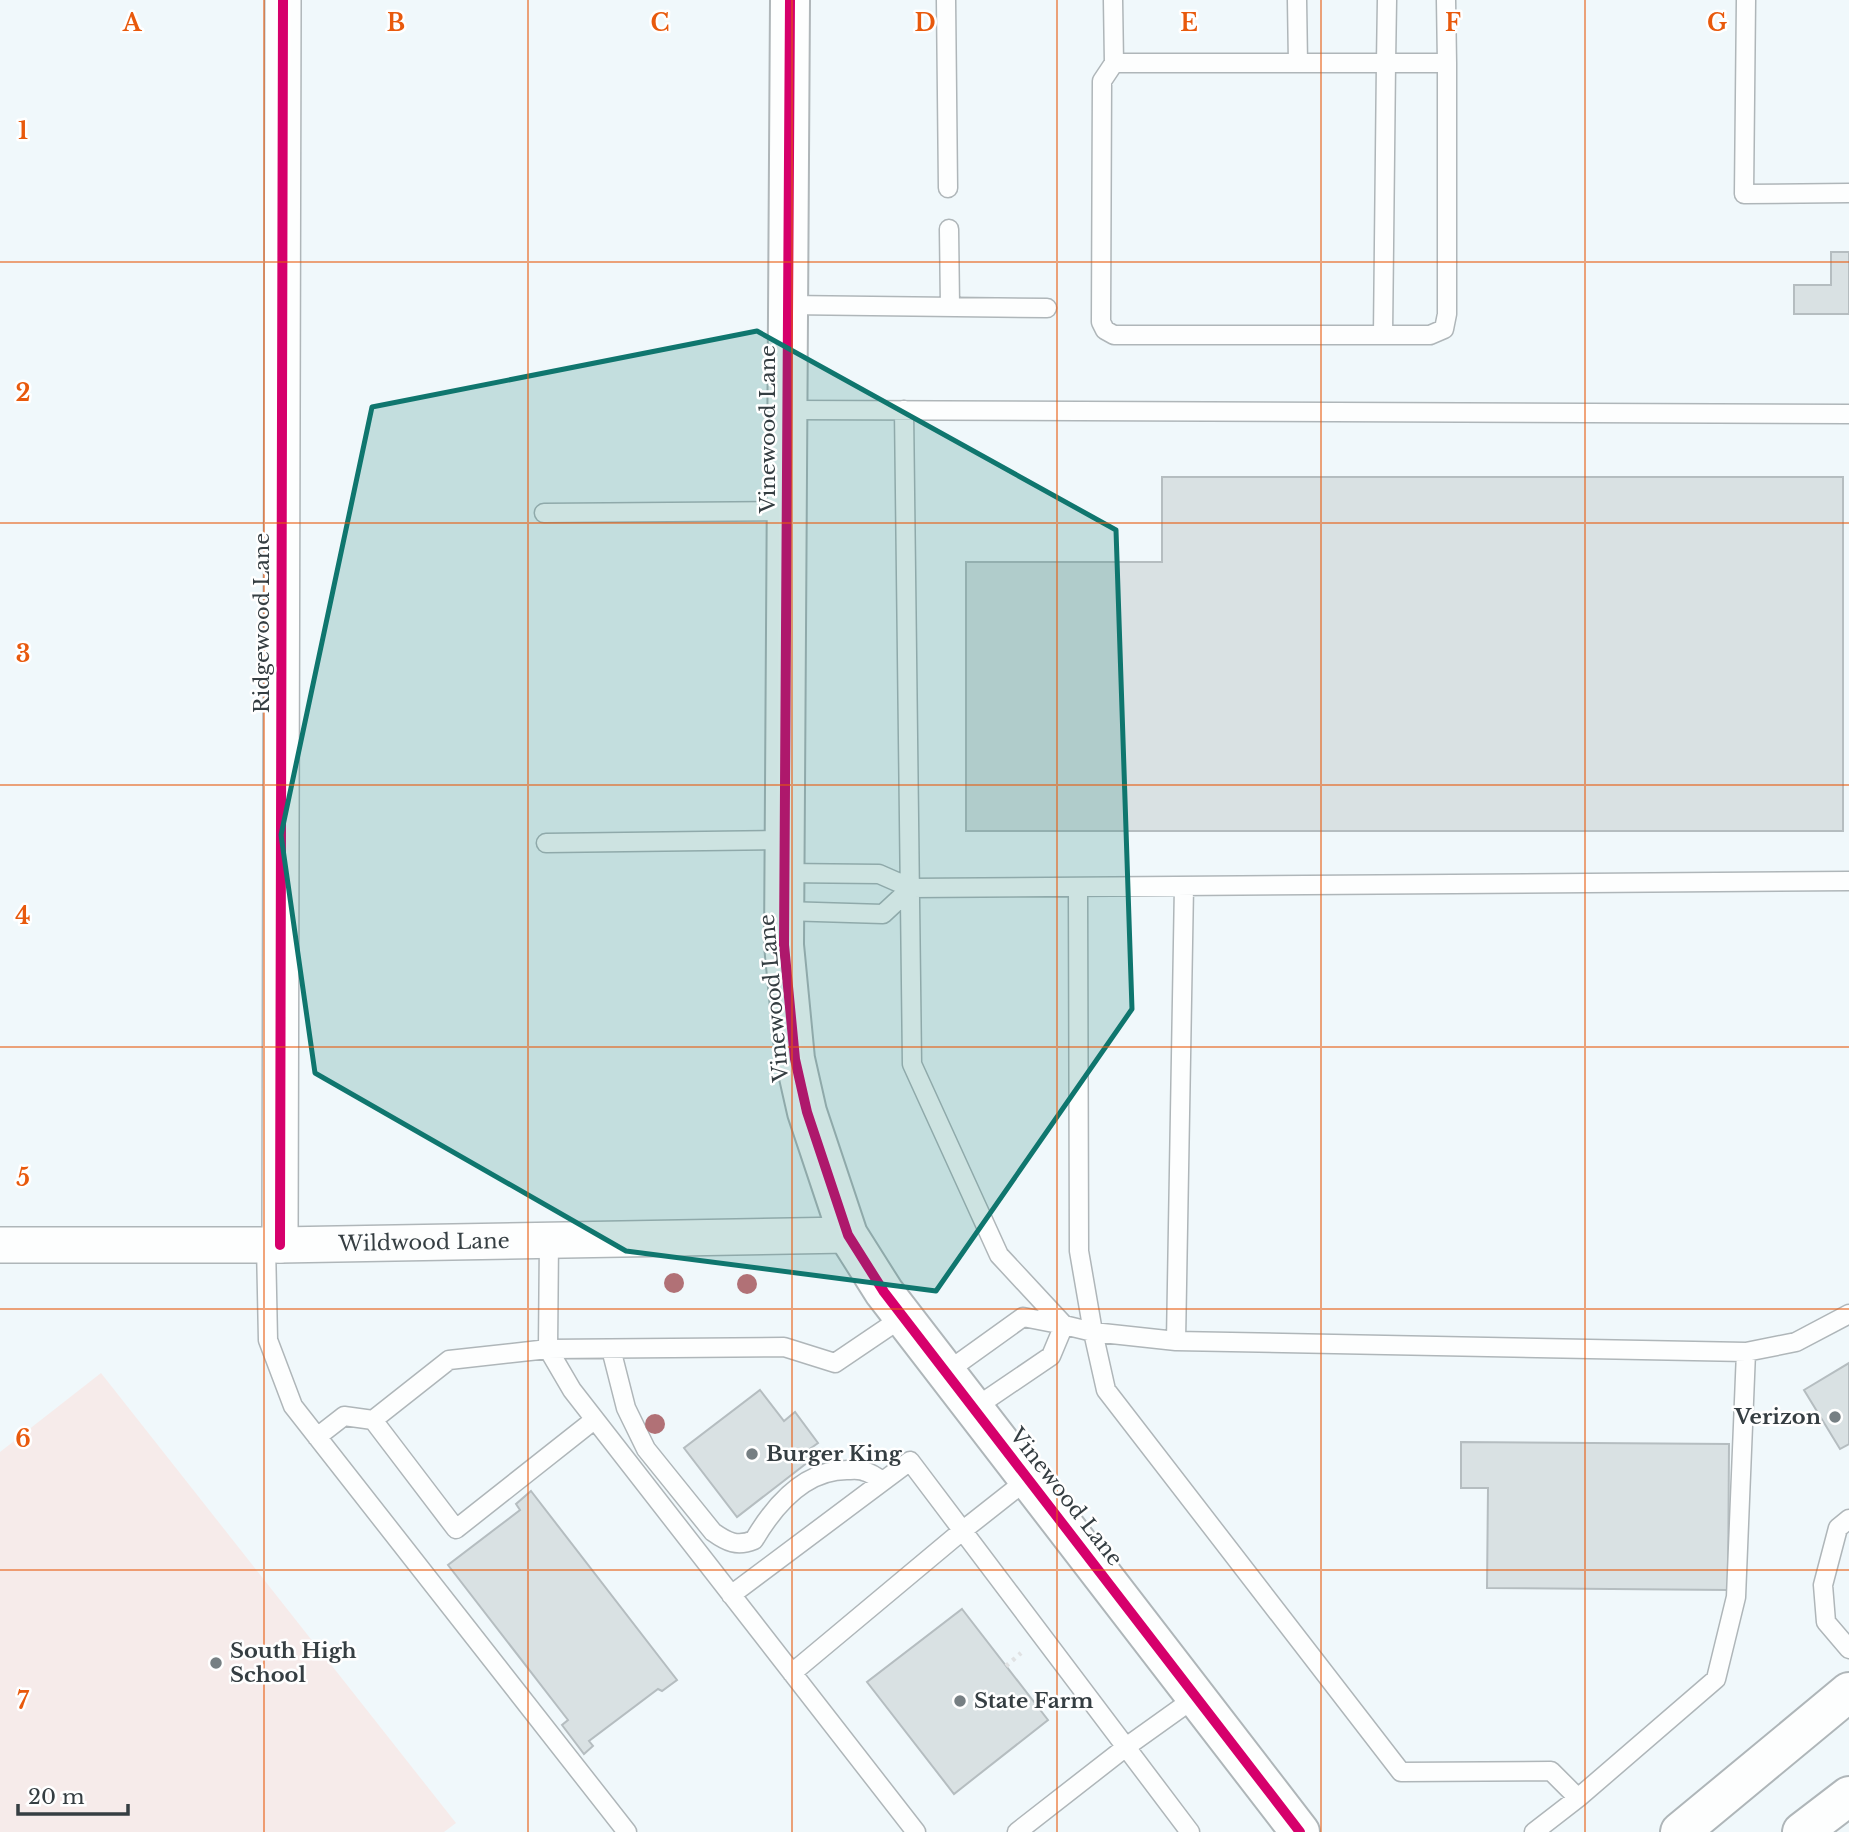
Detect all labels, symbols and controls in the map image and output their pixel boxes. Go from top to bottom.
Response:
text: A [122,9,143,37]
text: B [387,9,405,37]
text: C [651,9,669,37]
text: D [914,9,936,37]
text: E [1180,9,1198,37]
text: F [1445,9,1461,37]
text: G [1707,9,1727,37]
text: 1 [18,117,28,145]
street label: Vinewood Lane [755,345,781,514]
text: 2 [16,379,30,407]
street label: Ridgewood Lane [249,533,275,713]
text: 3 [16,640,30,668]
text: 4 [15,902,31,930]
street label: Vinewood Lane [754,913,794,1084]
text: 5 [16,1164,30,1192]
street label: Wildwood Lane [337,1228,510,1257]
place label: Verizon [1734,1404,1821,1430]
marker: Verizon [1827,1409,1843,1425]
street label: Vinewood Lane [1003,1422,1128,1571]
text: 6 [15,1425,31,1453]
place label: Burger King [766,1441,903,1467]
marker: Burger King [744,1446,760,1462]
place label: South High School [230,1638,357,1688]
marker: South High School [208,1655,224,1671]
text: 7 [17,1687,30,1715]
place label: State Farm [974,1688,1093,1714]
marker: State Farm [952,1693,968,1709]
scale bar [18,1772,128,1816]
text: 20 m [28,1784,85,1810]

